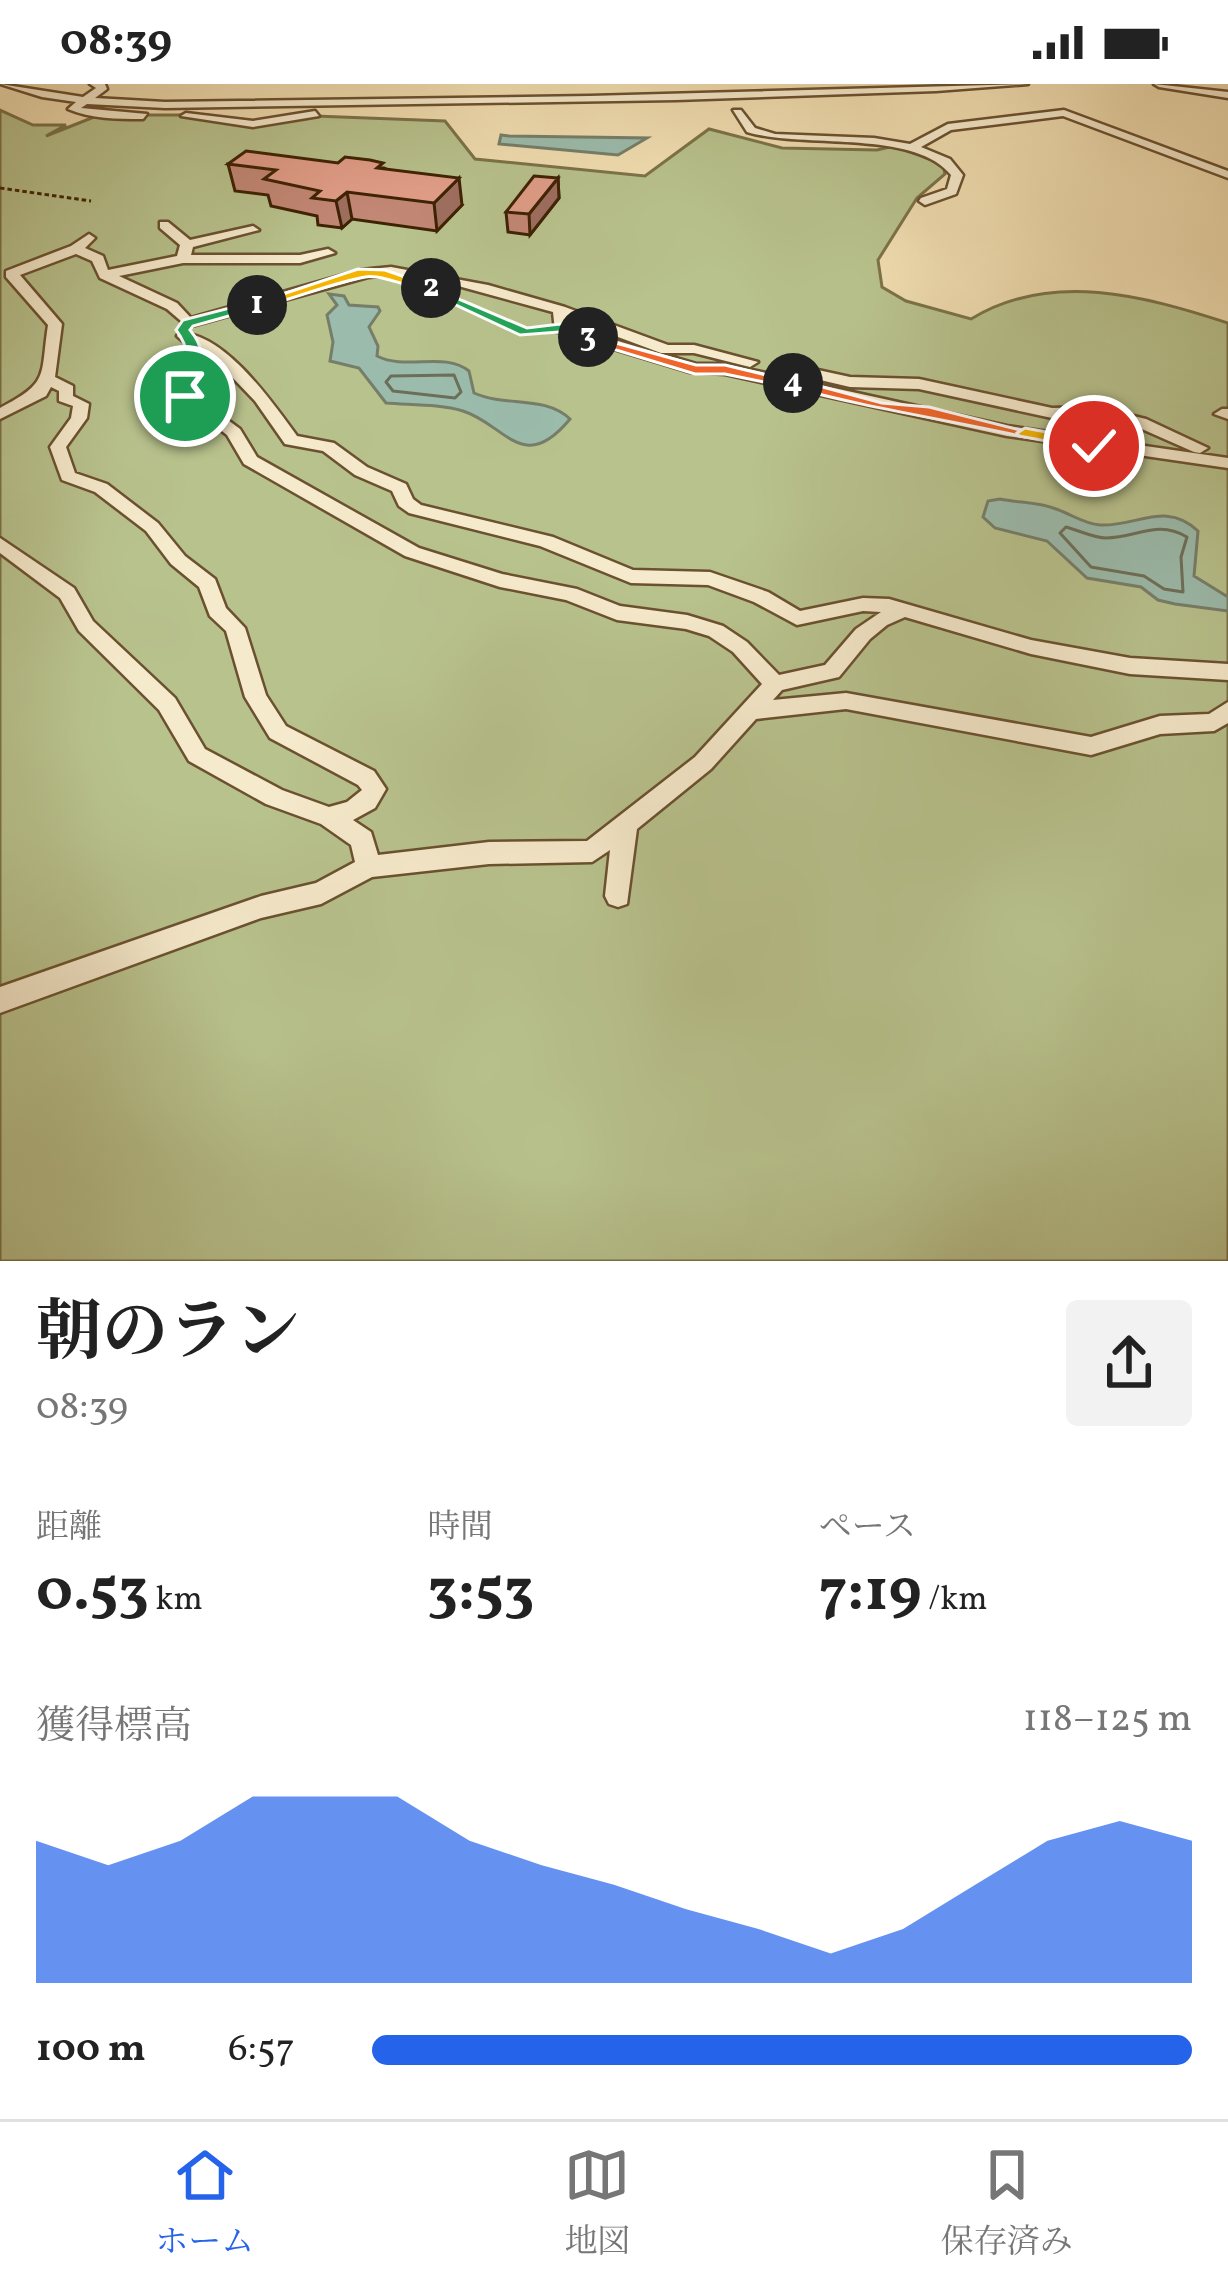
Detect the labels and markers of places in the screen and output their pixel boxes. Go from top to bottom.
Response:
pin: 2 [401,258,461,318]
pin: 1 [227,275,287,335]
pin: 3 [558,307,618,367]
pin [134,345,236,447]
pin: 4 [763,353,823,413]
pin [1043,395,1145,497]

